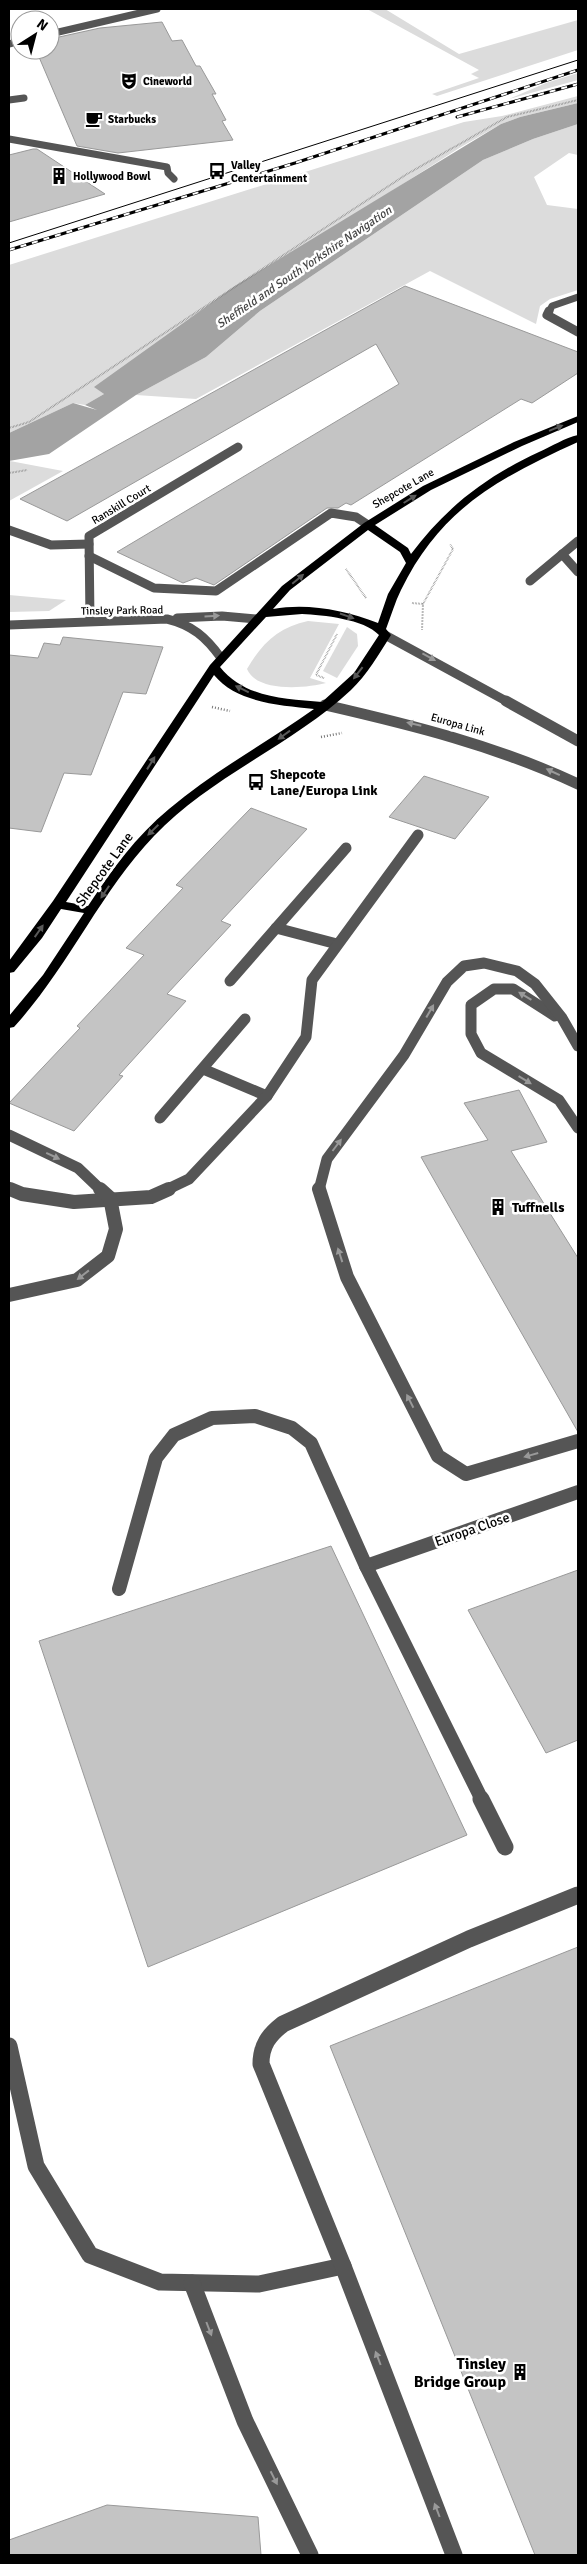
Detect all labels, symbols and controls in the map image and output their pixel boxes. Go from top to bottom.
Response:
north arrow [10,10,60,60]
text: N [33,15,51,35]
theatre icon: Cineworld [119,71,139,91]
place label: Cineworld [143,75,192,88]
cafe icon: Starbucks [84,109,104,129]
place label: Starbucks [108,113,156,126]
place label: Valley Centertainment [231,159,307,185]
bus stop icon: Valley Centertainment [207,161,227,181]
building icon: Hollywood Bowl [49,166,69,186]
place label: Hollywood Bowl [73,170,151,183]
water label: Sheffield and South Yorkshire Navigation [214,203,395,332]
one-way arrow [549,424,563,432]
street label: Shepcote Lane [370,466,436,511]
street label: Ranskill Court [89,482,153,527]
one-way arrow [403,494,416,503]
one-way arrow [292,574,304,585]
street label: Tinsley Park Road [81,603,163,618]
one-way arrow [204,612,220,620]
one-way arrow [340,612,355,620]
one-way arrow [422,652,436,661]
one-way arrow [353,666,364,679]
one-way arrow [235,685,249,693]
street label: Europa Link [429,711,487,739]
one-way arrow [406,720,421,728]
one-way arrow [277,730,291,740]
one-way arrow [146,757,156,770]
place label: Shepcote Lane/Europa Link [270,766,378,799]
one-way arrow [546,767,560,775]
bus stop icon: Shepcote Lane/Europa Link [246,772,266,792]
one-way arrow [147,824,159,836]
street label: Shepcote Lane [72,829,137,910]
one-way arrow [100,885,110,899]
one-way arrow [34,924,44,938]
one-way arrow [518,992,531,1001]
one-way arrow [425,1005,434,1018]
one-way arrow [518,1075,531,1084]
one-way arrow [332,1139,343,1152]
one-way arrow [46,1153,60,1161]
building icon: Tuffnells [488,1197,508,1217]
place label: Tuffnells [512,1199,564,1216]
one-way arrow [336,1247,344,1262]
one-way arrow [77,1270,90,1281]
one-way arrow [406,1394,414,1409]
one-way arrow [524,1451,539,1459]
street label: Europa Close [433,1509,512,1550]
one-way arrow [206,2322,214,2336]
one-way arrow [374,2351,382,2365]
place label: Tinsley Bridge Group [414,2354,506,2392]
building icon: Tinsley Bridge Group [510,2362,530,2382]
one-way arrow [270,2471,278,2485]
one-way arrow [433,2502,441,2517]

